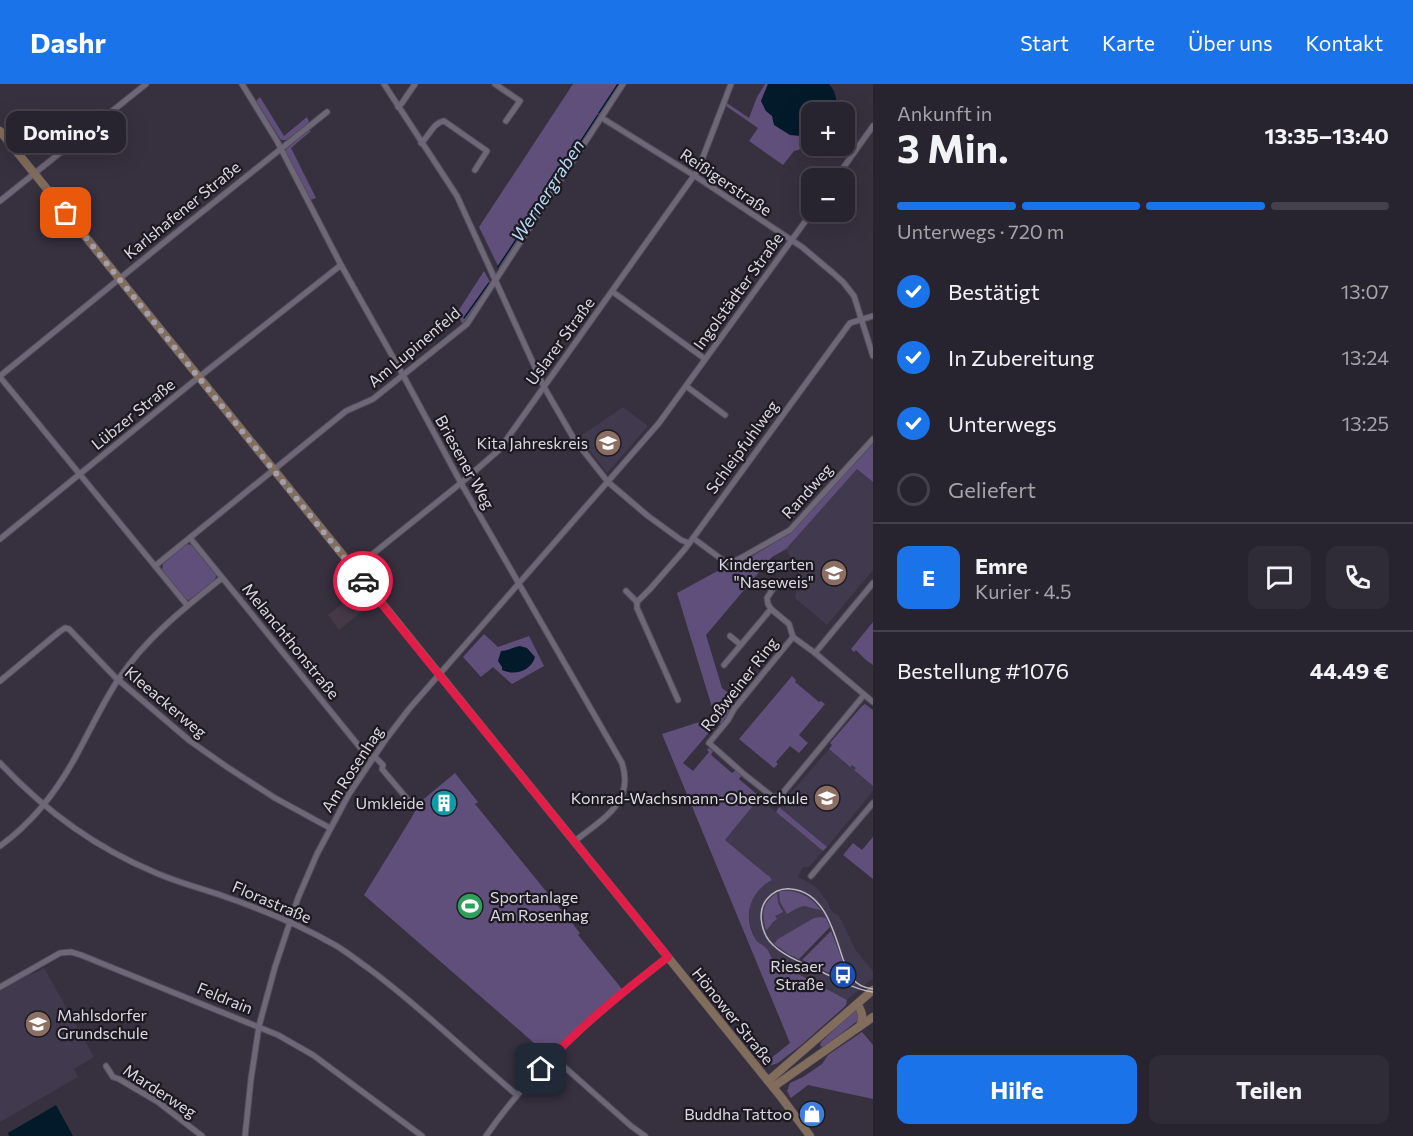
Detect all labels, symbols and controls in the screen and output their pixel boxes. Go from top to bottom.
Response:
text: Dashr [30,25,106,59]
text: Start [1020,30,1069,55]
text: Karte [1102,30,1155,55]
text: Über uns [1188,30,1272,55]
text: Kontakt [1305,30,1383,55]
text: Ankunft in [897,101,992,125]
map controls [801,102,855,222]
button: + [801,102,855,156]
callout: Domino’s [6,111,126,153]
text: Domino’s [23,120,109,144]
text: 13:35–13:40 [1265,122,1389,149]
text: 3 Min. [897,123,1008,171]
water label: Wernergraben [506,135,588,246]
street label: Reißigerstraße [677,144,776,219]
street label: Karlshafener Straße [120,157,244,262]
button: − [801,168,855,222]
pin [40,187,91,238]
icon: bag [49,196,82,229]
text: Unterwegs · 720 m [897,219,1064,243]
street label: Ingolstädter Straße [689,229,786,353]
icon: check [897,275,930,308]
text: Bestätigt [948,278,1040,305]
text: 13:07 [1341,279,1389,303]
street label: Uslarer Straße [521,293,598,388]
street label: Am Lupinenfeld [364,303,464,391]
icon: check [897,341,930,374]
text: In Zubereitung [948,344,1094,371]
text: 13:24 [1342,345,1389,369]
street label: Lübzer Straße [87,374,178,453]
street label: Schleipfuhlweg [701,396,782,497]
icon: check [897,407,930,440]
text: Unterwegs [948,410,1057,437]
text: 13:25 [1342,411,1389,435]
street label: Briesener Weg [432,412,499,512]
school or university icon: Kita Jahreskreis [593,428,623,458]
place label: Kita Jahreskreis [477,433,588,452]
street label: Randweg [777,459,836,522]
text: Geliefert [948,476,1036,503]
button: chat [1248,546,1311,609]
button: phone [1326,546,1389,609]
courier [333,551,393,611]
text: Emre [975,552,1028,579]
place label: Kindergarten "Naseweis" [719,554,814,591]
school or university icon: Kindergarten "Naseweis" [819,558,849,588]
text: E [922,564,935,591]
icon: car [347,565,380,598]
street label: Melanchthonstraße [239,579,344,702]
text: Kurier · 4.5 [975,579,1071,603]
street label: Roßweiner Ring [696,633,781,734]
text: Bestellung #1076 [897,657,1069,684]
text: 44.49 € [1310,657,1389,684]
street label: Kleeackerweg [122,662,211,741]
street label: Am Rosenhag [317,722,387,815]
school or university icon: Konrad-Wachsmann-Oberschule [812,783,842,813]
building icon: Umkleide [429,788,459,818]
place label: Konrad-Wachsmann-Oberschule [571,788,808,807]
place label: Umkleide [355,793,424,812]
street label: Florastraße [230,876,315,927]
place label: Sportanlage Am Rosenhag [490,887,589,924]
sports icon: Sportanlage Am Rosenhag [455,891,485,921]
place label: Riesaer Straße [770,956,825,993]
bus stop icon: Riesaer Straße [828,960,858,990]
street label: Hönower Straße [689,963,778,1068]
street label: Feldrain [195,978,256,1017]
place label: Mahlsdorfer Grundschule [57,1005,148,1042]
school or university icon: Mahlsdorfer Grundschule [23,1009,53,1039]
pin [515,1043,566,1094]
icon: home [524,1052,557,1085]
button: Hilfe [897,1055,1137,1124]
button: Teilen [1149,1055,1389,1124]
street label: Marderweg [120,1060,201,1121]
shop icon: Buddha Tattoo [797,1099,827,1129]
place label: Buddha Tattoo [684,1104,792,1123]

